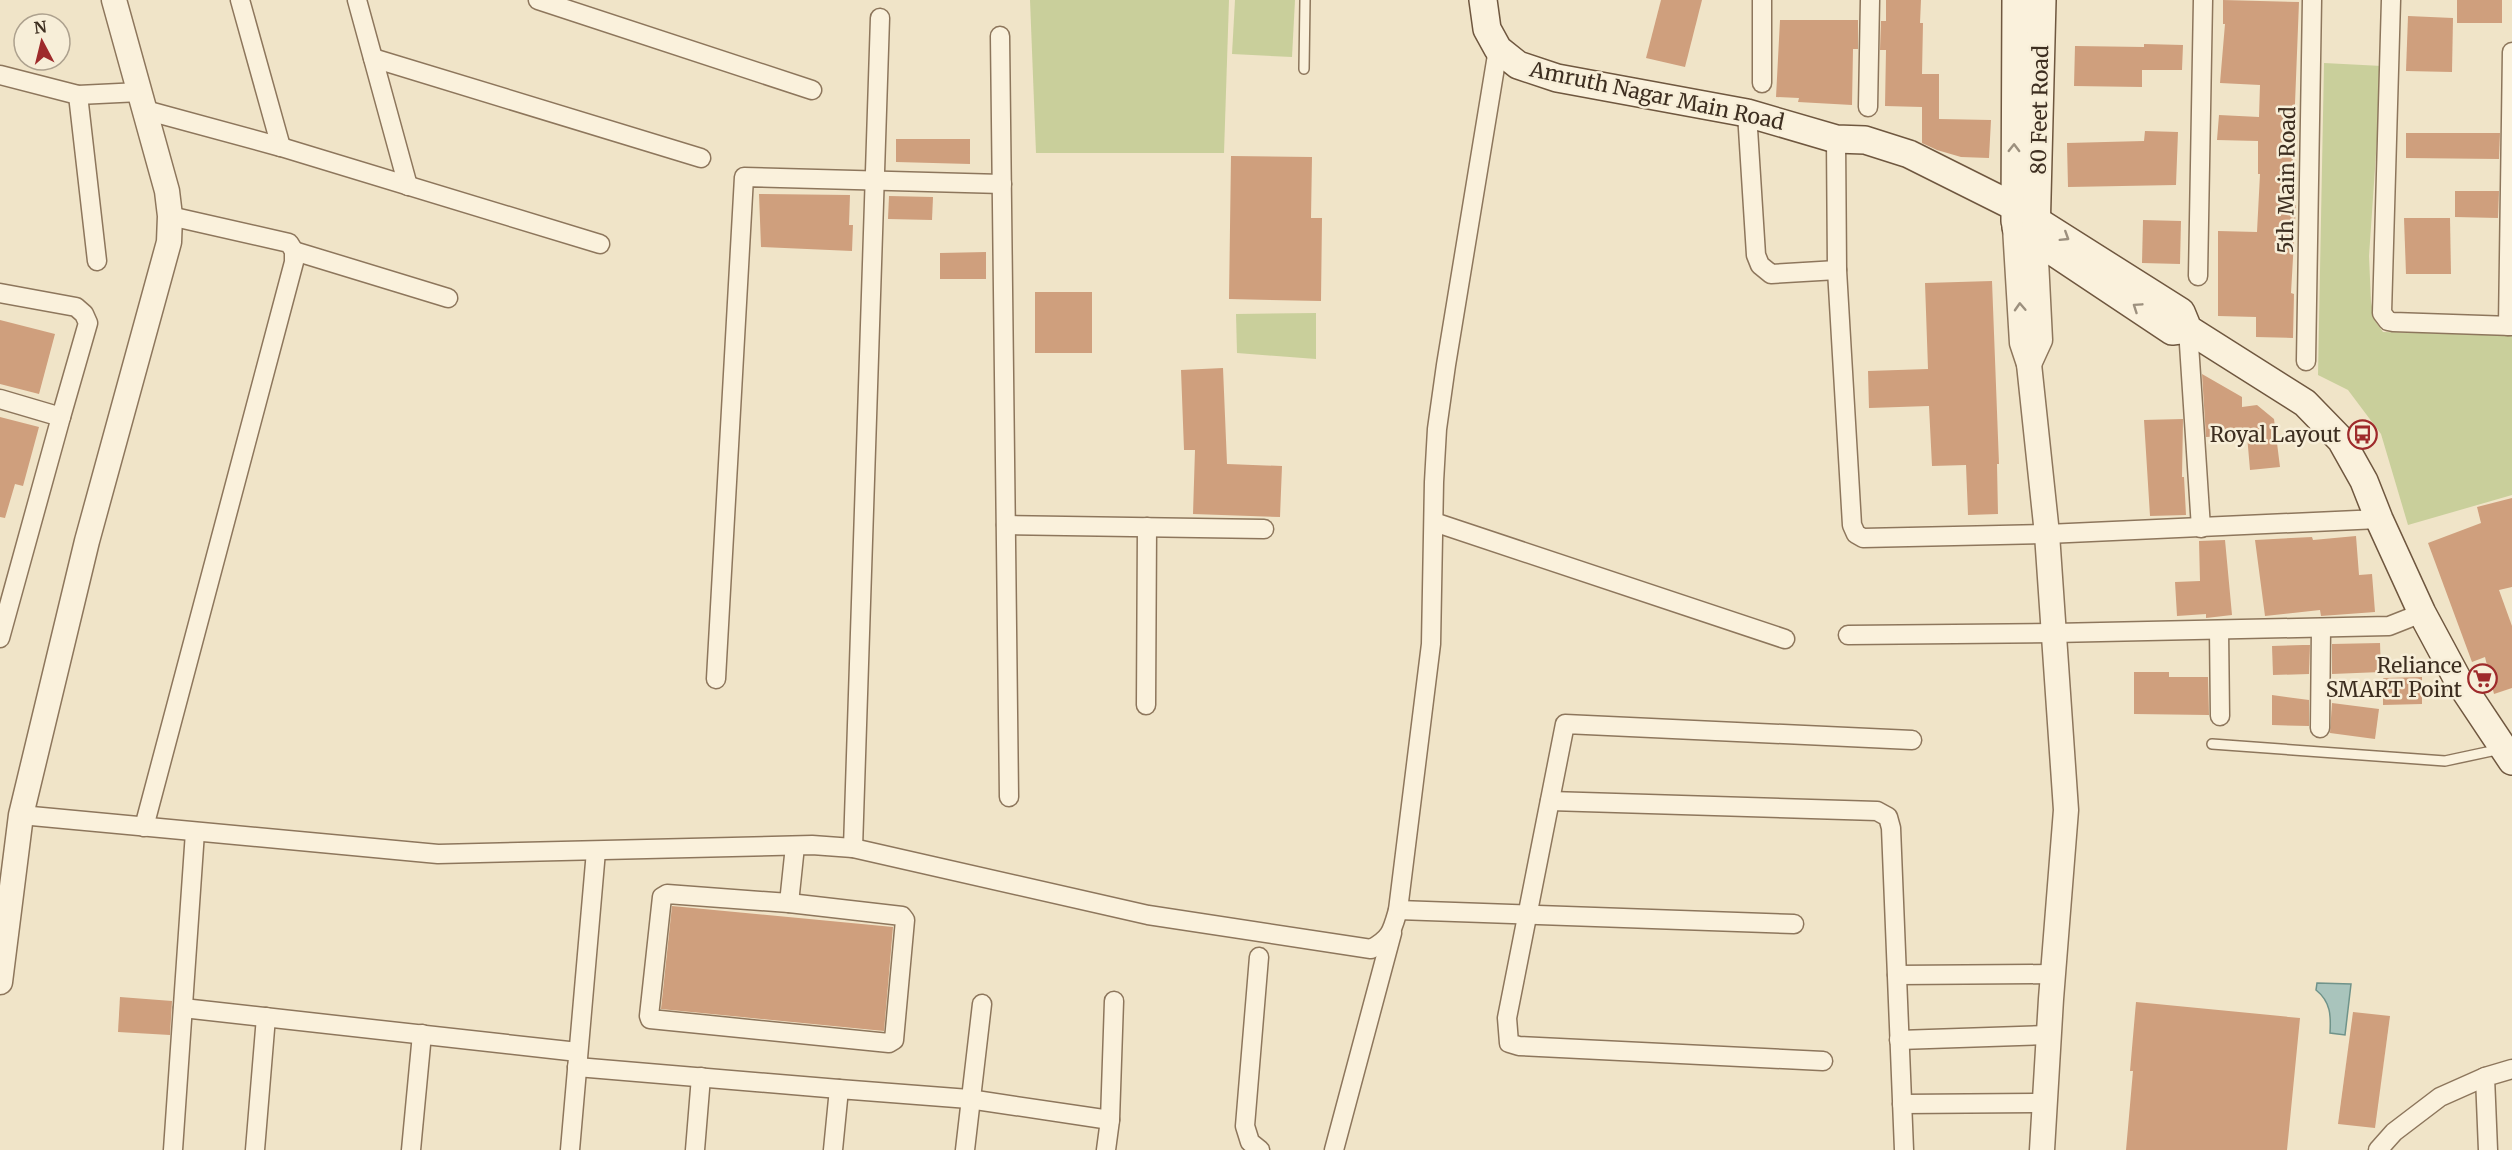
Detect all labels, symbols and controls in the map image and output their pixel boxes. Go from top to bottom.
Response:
north arrow [12,12,72,72]
text: N [33,16,48,38]
street label: 80 Feet Road [2025,45,2054,175]
street label: Amruth Nagar Main Road [1527,55,1787,136]
street label: 5th Main Road [2272,106,2301,254]
one-way arrow [2008,144,2020,153]
one-way arrow [2058,230,2069,241]
one-way arrow [2014,302,2027,311]
one-way arrow [2132,303,2143,314]
bus stop icon: Royal Layout [2346,419,2378,451]
place label: Royal Layout [2210,421,2341,448]
place label: Reliance SMART Point [2326,652,2462,703]
supermarket icon: Reliance SMART Point [2467,662,2499,694]

